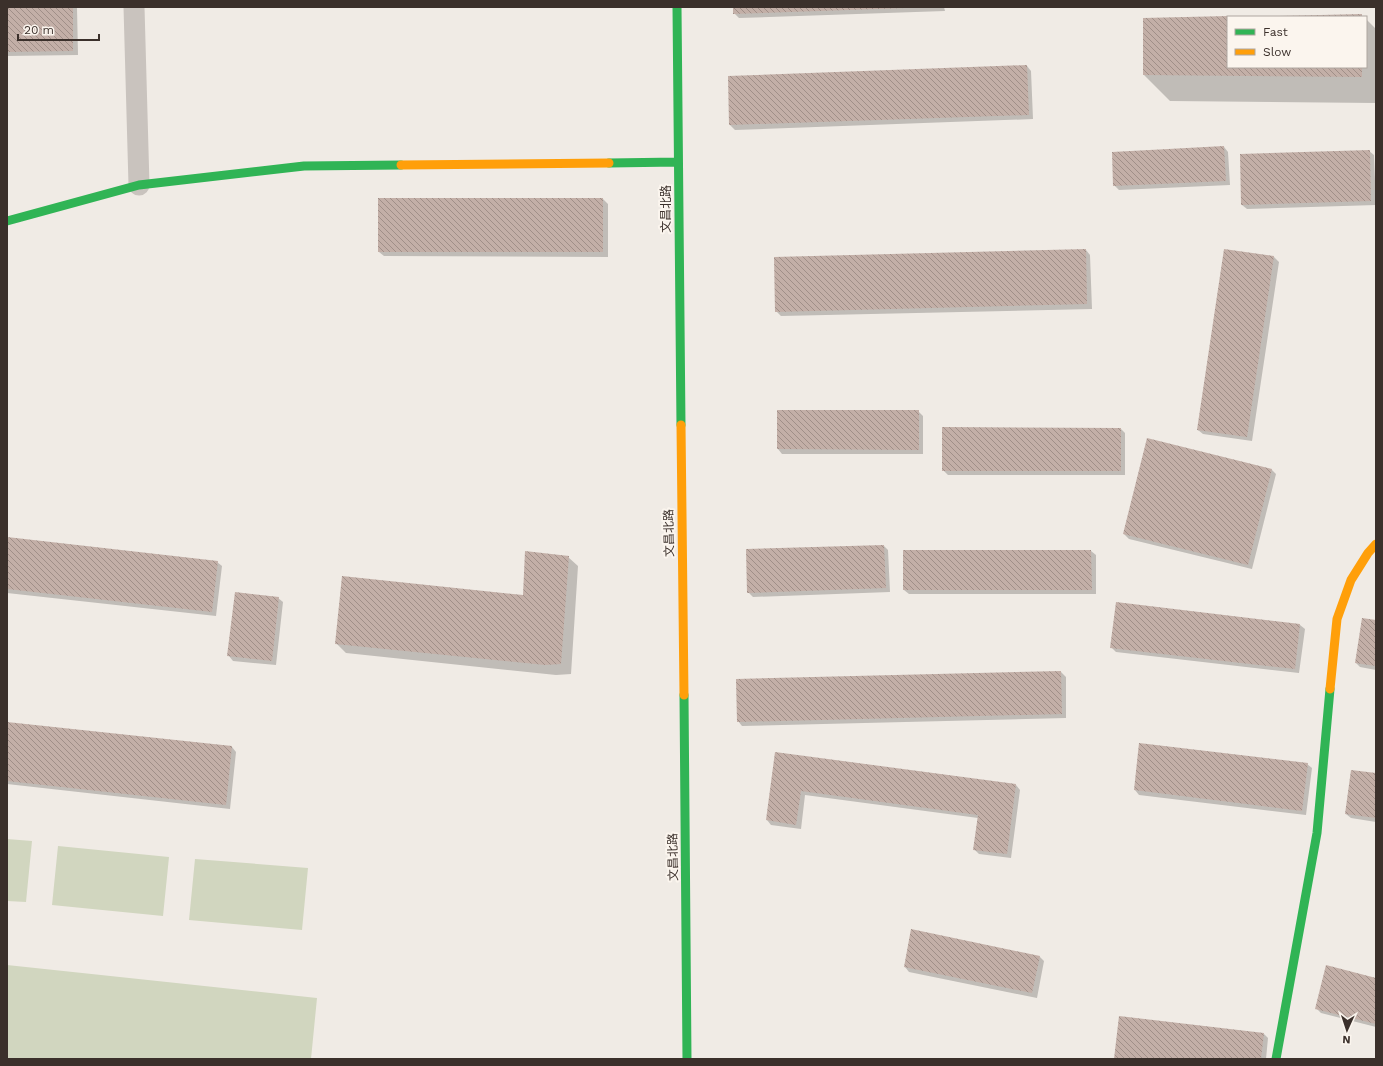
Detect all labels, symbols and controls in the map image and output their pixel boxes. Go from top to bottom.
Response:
scale bar [18,16,99,42]
legend [1227,16,1367,68]
text: 20 m [24,23,54,37]
text: Fast [1263,25,1288,39]
text: Slow [1263,45,1291,59]
street label: 文昌北路 [659,185,673,233]
street label: 文昌北路 [662,509,676,557]
street label: 文昌北路 [666,833,680,881]
north arrow [1327,1010,1367,1050]
text: N [1342,1033,1351,1046]

